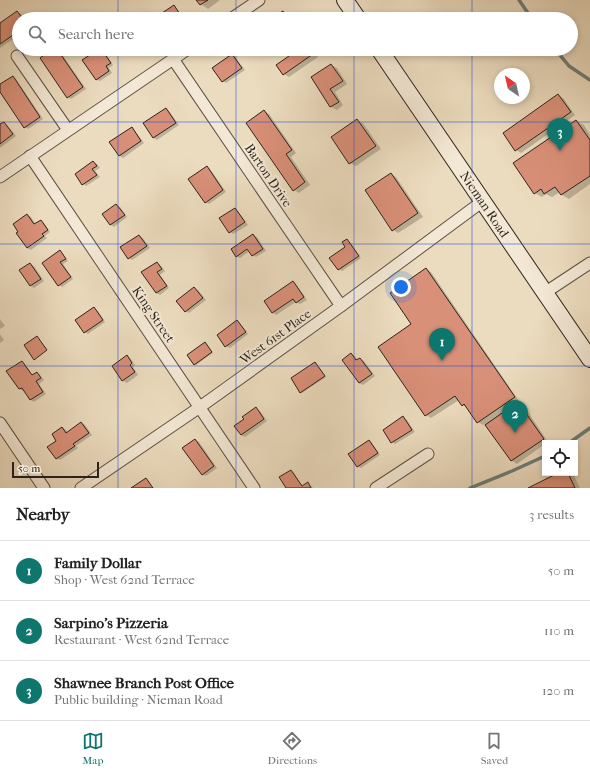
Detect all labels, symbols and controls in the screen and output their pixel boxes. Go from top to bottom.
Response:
search box [12,12,578,56]
icon: search [26,23,48,45]
text: Search here [58,25,134,43]
north arrow [494,68,530,104]
pin: 3 [547,118,573,151]
street label: Barton Drive [242,141,296,210]
street label: Nieman Road [457,169,513,241]
your location [391,277,411,297]
street label: King Street [129,283,178,346]
street label: West 61st Place [236,305,314,368]
pin: 1 [429,328,455,361]
pin: 2 [502,400,528,433]
map controls [542,440,578,476]
button: locate [542,440,578,476]
scale bar [12,460,99,479]
text: 50 m [18,462,40,475]
text: Nearby [16,504,70,524]
text: 3 results [529,507,574,522]
text: Family Dollar [54,554,141,572]
text: 1 [27,563,31,578]
text: 50 m [548,563,574,578]
text: Shop · West 62nd Terrace [54,572,195,587]
text: Sarpino's Pizzeria [54,614,168,632]
text: 2 [26,623,32,638]
text: 110 m [544,623,574,638]
text: Restaurant · West 62nd Terrace [54,632,229,647]
text: Shawnee Branch Post Office [54,674,234,692]
text: 3 [26,683,32,698]
text: 120 m [542,683,574,698]
text: Public building · Nieman Road [54,692,223,707]
tab: Map [82,730,104,767]
tab: Directions [268,730,317,767]
tab: Saved [481,730,508,767]

